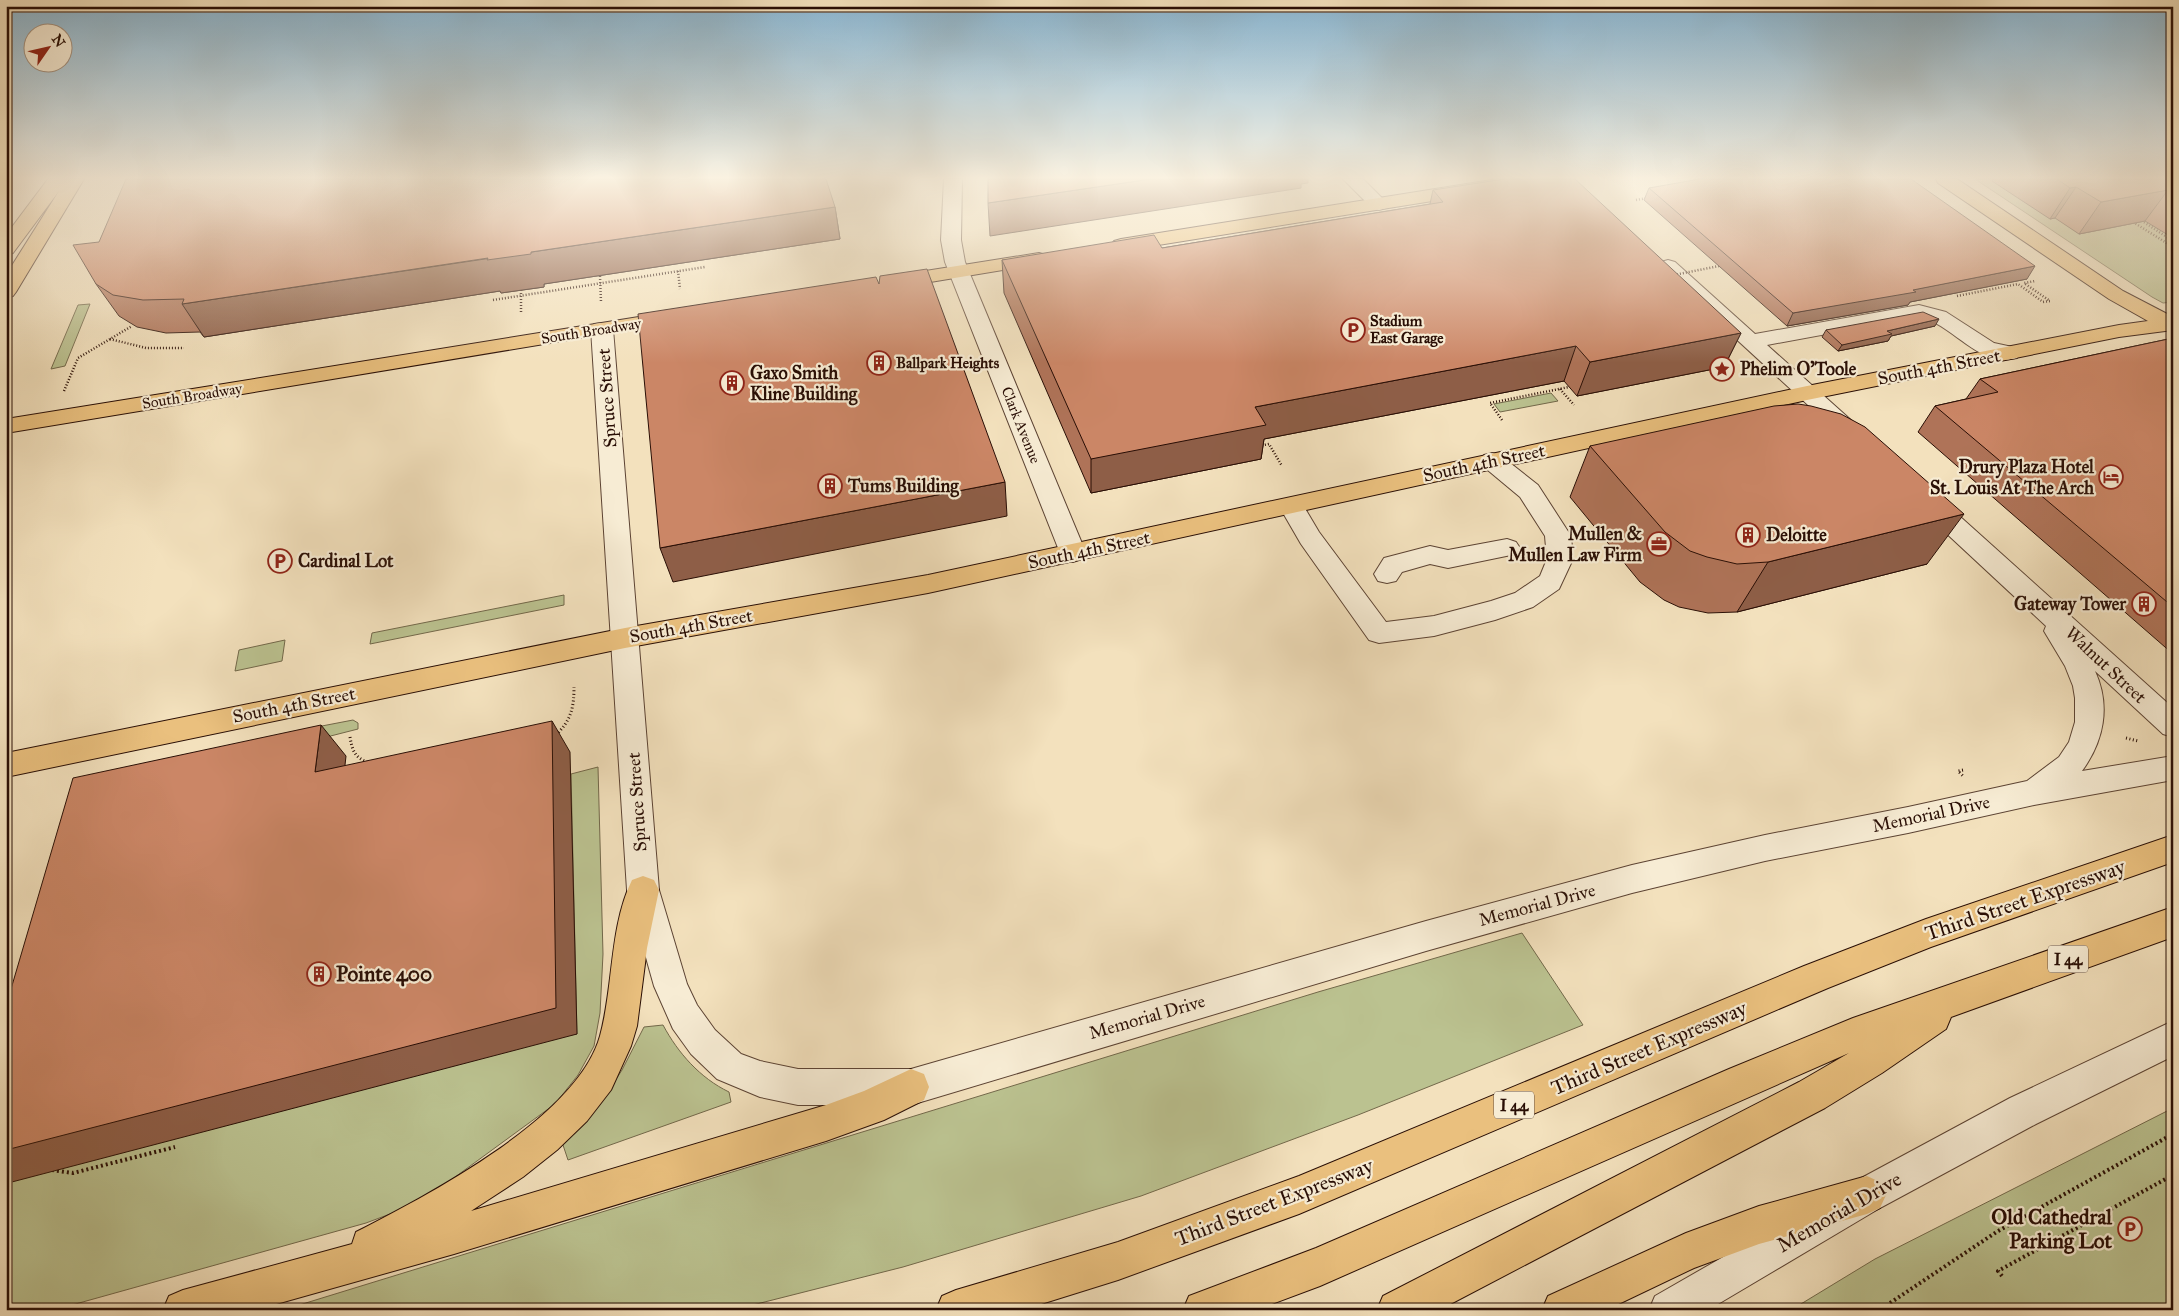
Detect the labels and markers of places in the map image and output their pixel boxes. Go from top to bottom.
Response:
place label: Stadium East Garage [1370,312,1444,348]
parking icon: Stadium East Garage [1340,317,1366,343]
building icon: Ballpark Heights [866,350,892,376]
place label: Ballpark Heights [896,354,1000,373]
place icon: Phelim O'Toole [1709,356,1735,382]
place label: Phelim O'Toole [1740,358,1857,380]
place label: Gaxo Smith Kline Building [750,362,858,406]
building icon: Gaxo Smith Kline Building [719,370,745,396]
place label: Drury Plaza Hotel St. Louis At The Arch [1930,456,2095,499]
hotel icon: Drury Plaza Hotel St. Louis At The Arch [2098,464,2124,490]
building icon: Tums Building [817,473,843,499]
place label: Tums Building [847,475,959,498]
building icon: Deloitte [1735,522,1761,548]
place label: Mullen & Mullen Law Firm [1508,523,1643,566]
place label: Deloitte [1766,524,1827,546]
office icon: Mullen & Mullen Law Firm [1646,531,1672,557]
parking icon: Cardinal Lot [267,548,293,574]
place label: Cardinal Lot [298,550,394,572]
building icon: Gateway Tower [2131,591,2157,617]
place label: Gateway Tower [2014,593,2127,616]
building icon: Pointe 400 [306,961,332,987]
place label: Pointe 400 [336,961,432,987]
place label: Old Cathedral Parking Lot [1991,1204,2113,1254]
parking icon: Old Cathedral Parking Lot [2117,1216,2143,1242]

